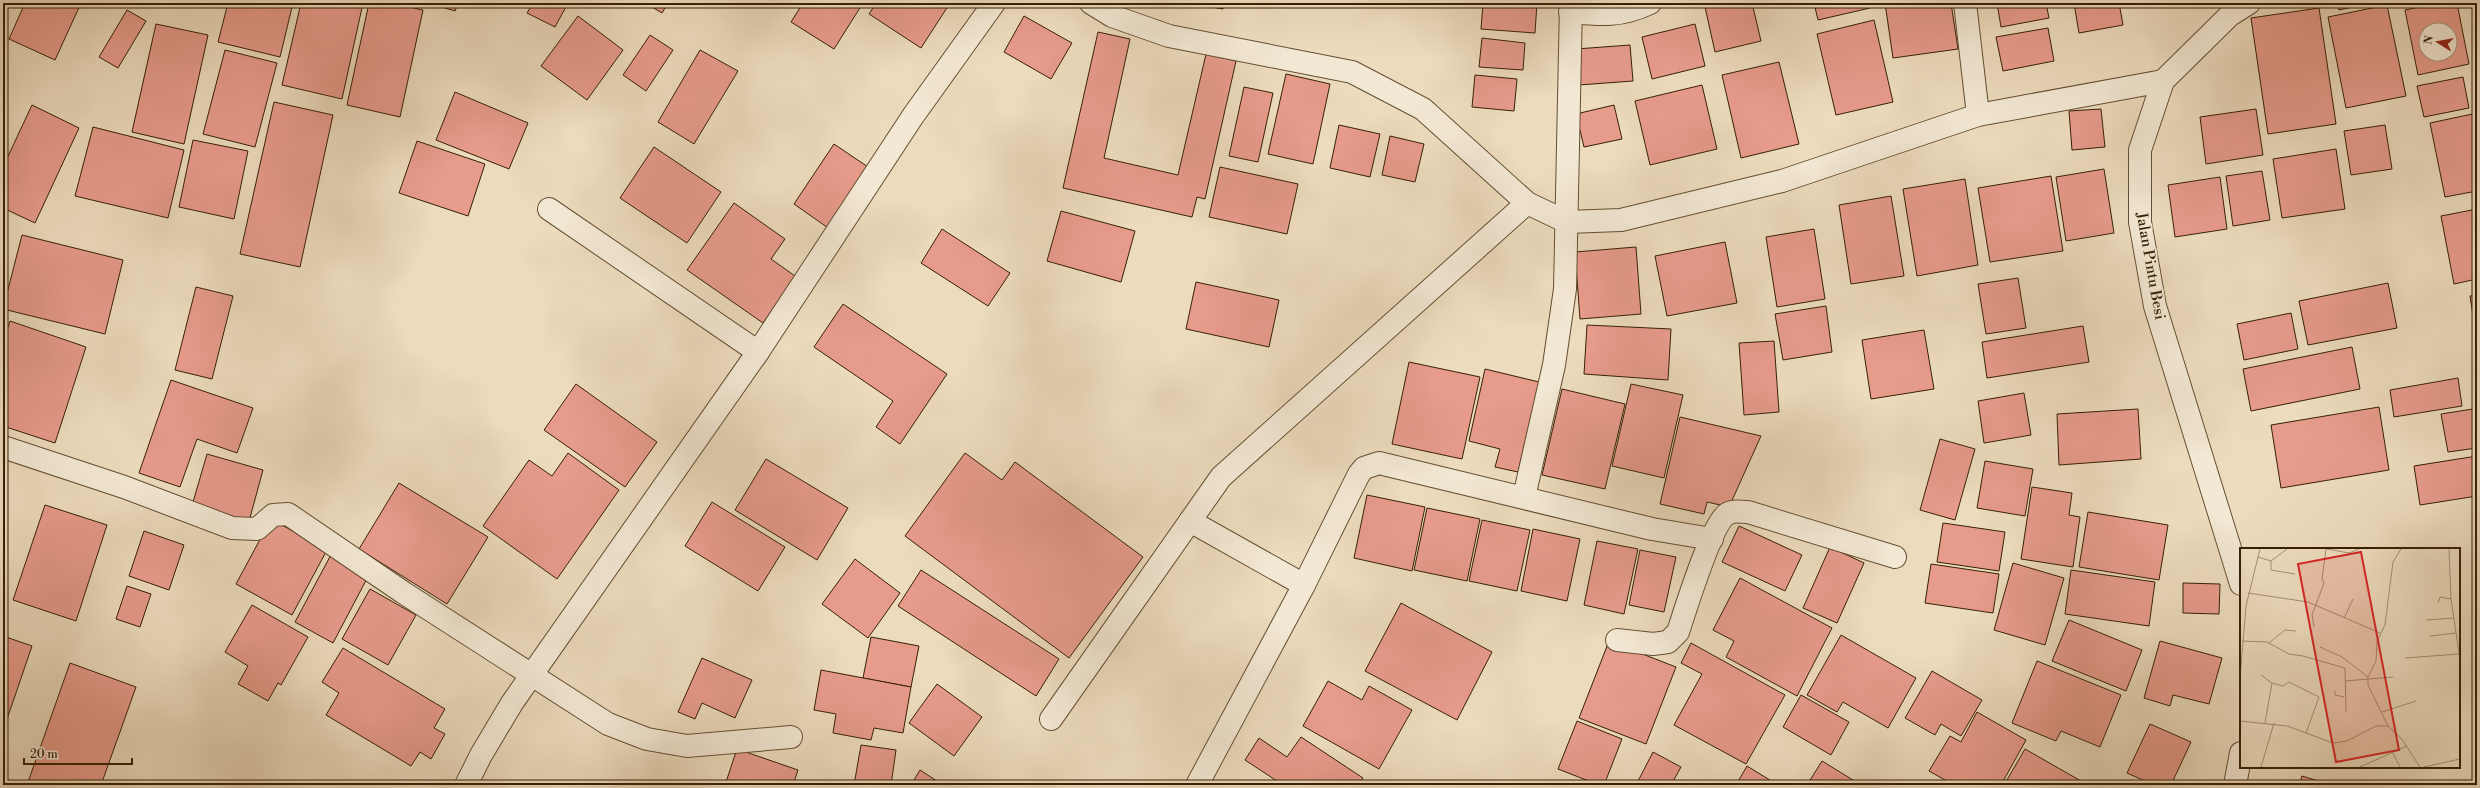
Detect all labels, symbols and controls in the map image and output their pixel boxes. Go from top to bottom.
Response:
north arrow [2418,22,2458,62]
text: N [2421,34,2437,46]
street label: Jalan Pintu Besi [2132,210,2169,321]
inset map [2240,548,2460,768]
scale bar [24,740,132,766]
text: 20 m [30,747,58,762]

